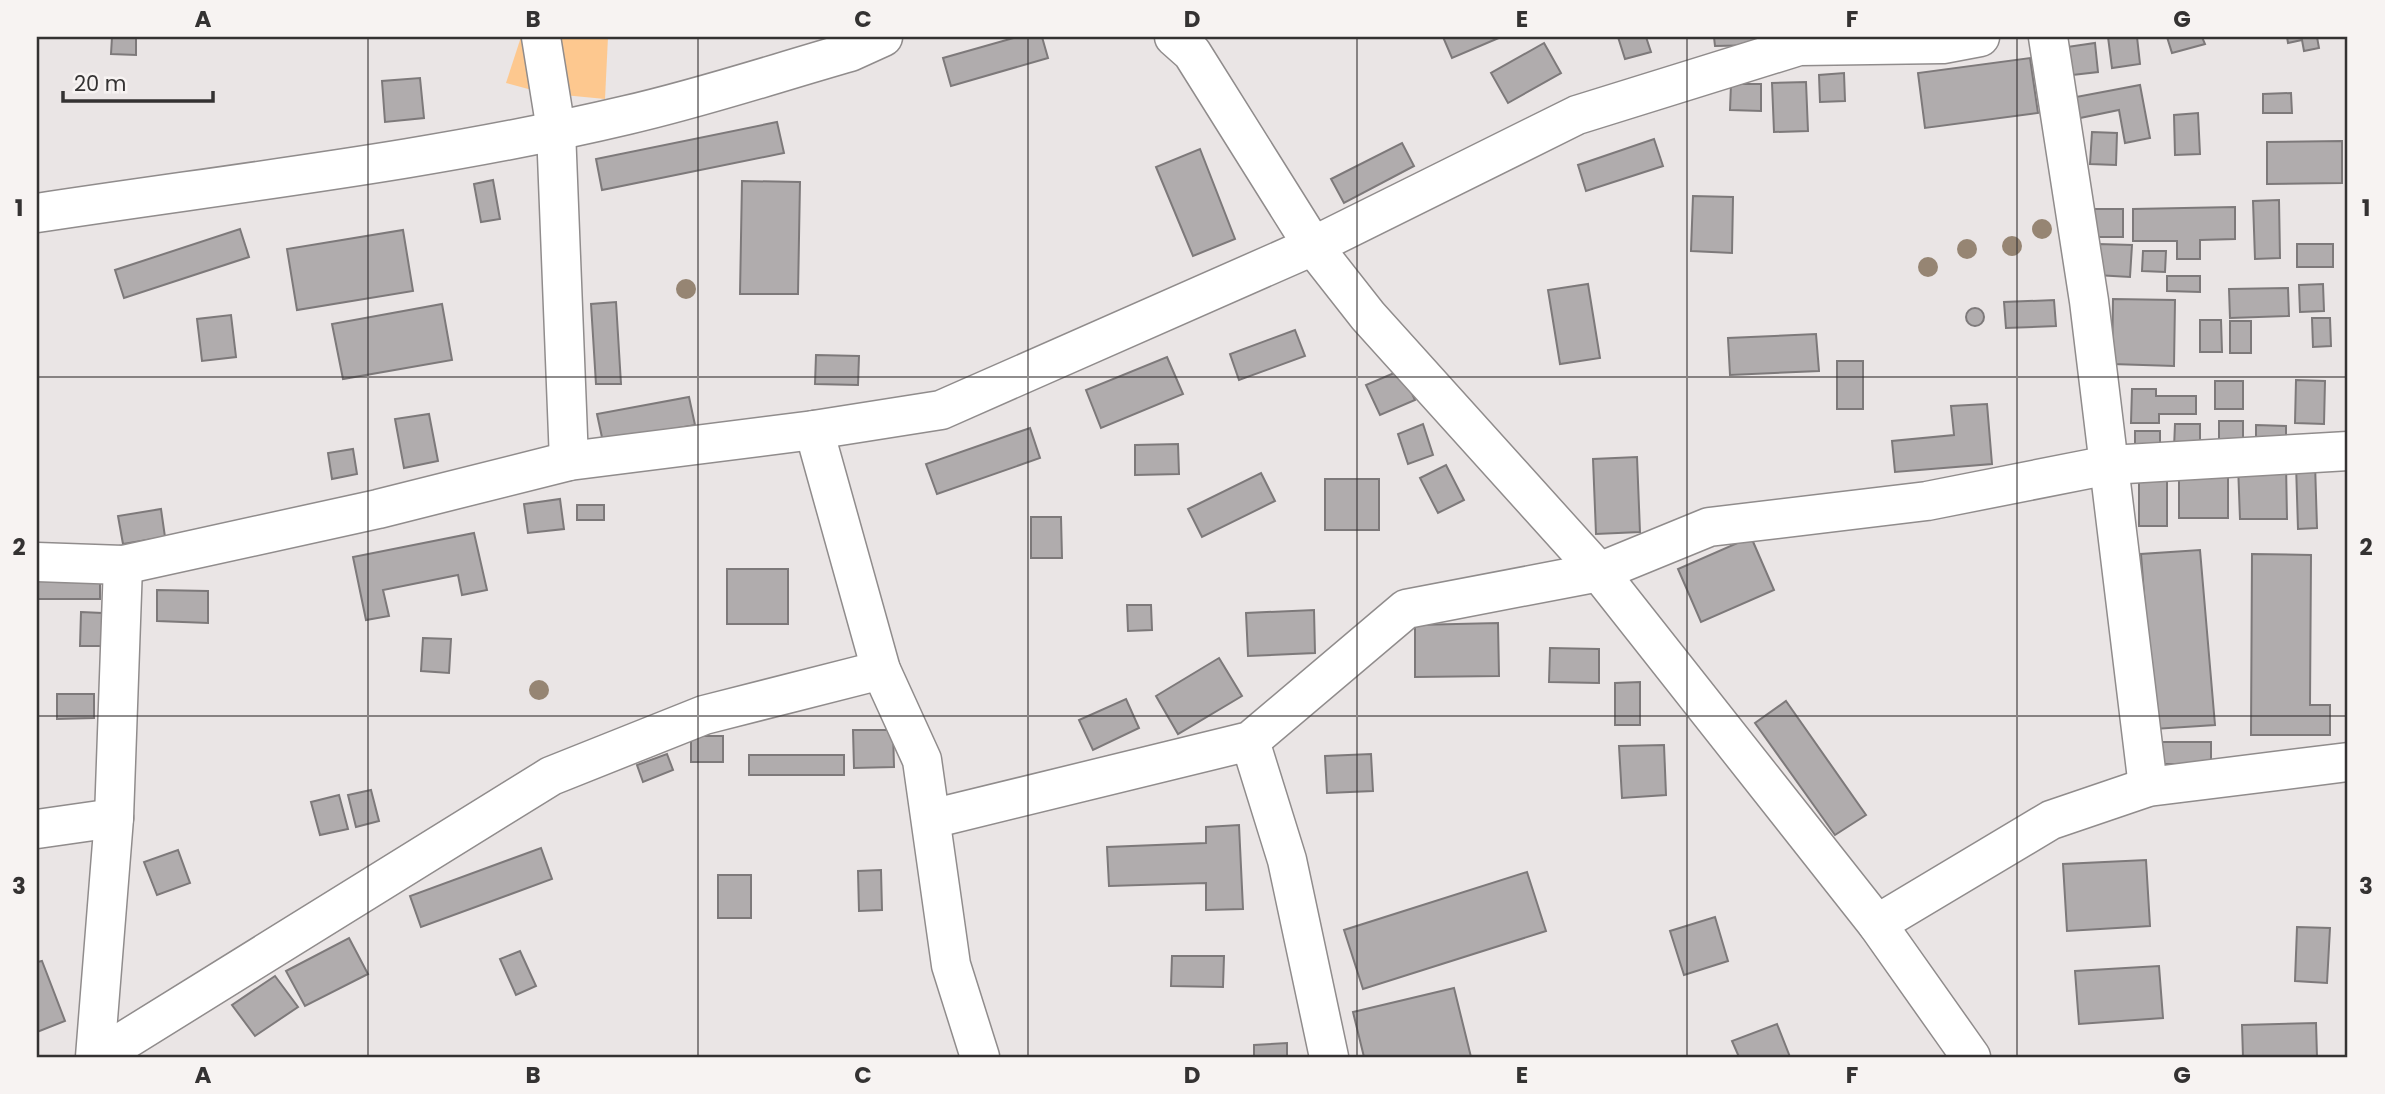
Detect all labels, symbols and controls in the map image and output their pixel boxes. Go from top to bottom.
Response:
text: A [195,3,212,35]
text: B [525,3,541,35]
text: C [854,3,872,35]
text: D [1184,3,1200,35]
text: E [1516,3,1528,35]
text: F [1846,3,1858,35]
text: G [2173,3,2191,35]
scale bar [63,60,214,104]
text: 20 m [74,69,127,98]
text: 1 [15,192,23,224]
text: 1 [2362,192,2370,224]
text: 2 [12,531,26,563]
text: 2 [2359,531,2373,563]
text: 3 [12,870,26,902]
text: 3 [2359,870,2373,902]
text: A [195,1059,212,1091]
text: B [525,1059,541,1091]
text: C [854,1059,872,1091]
text: D [1184,1059,1200,1091]
text: E [1516,1059,1528,1091]
text: F [1846,1059,1858,1091]
text: G [2173,1059,2191,1091]

